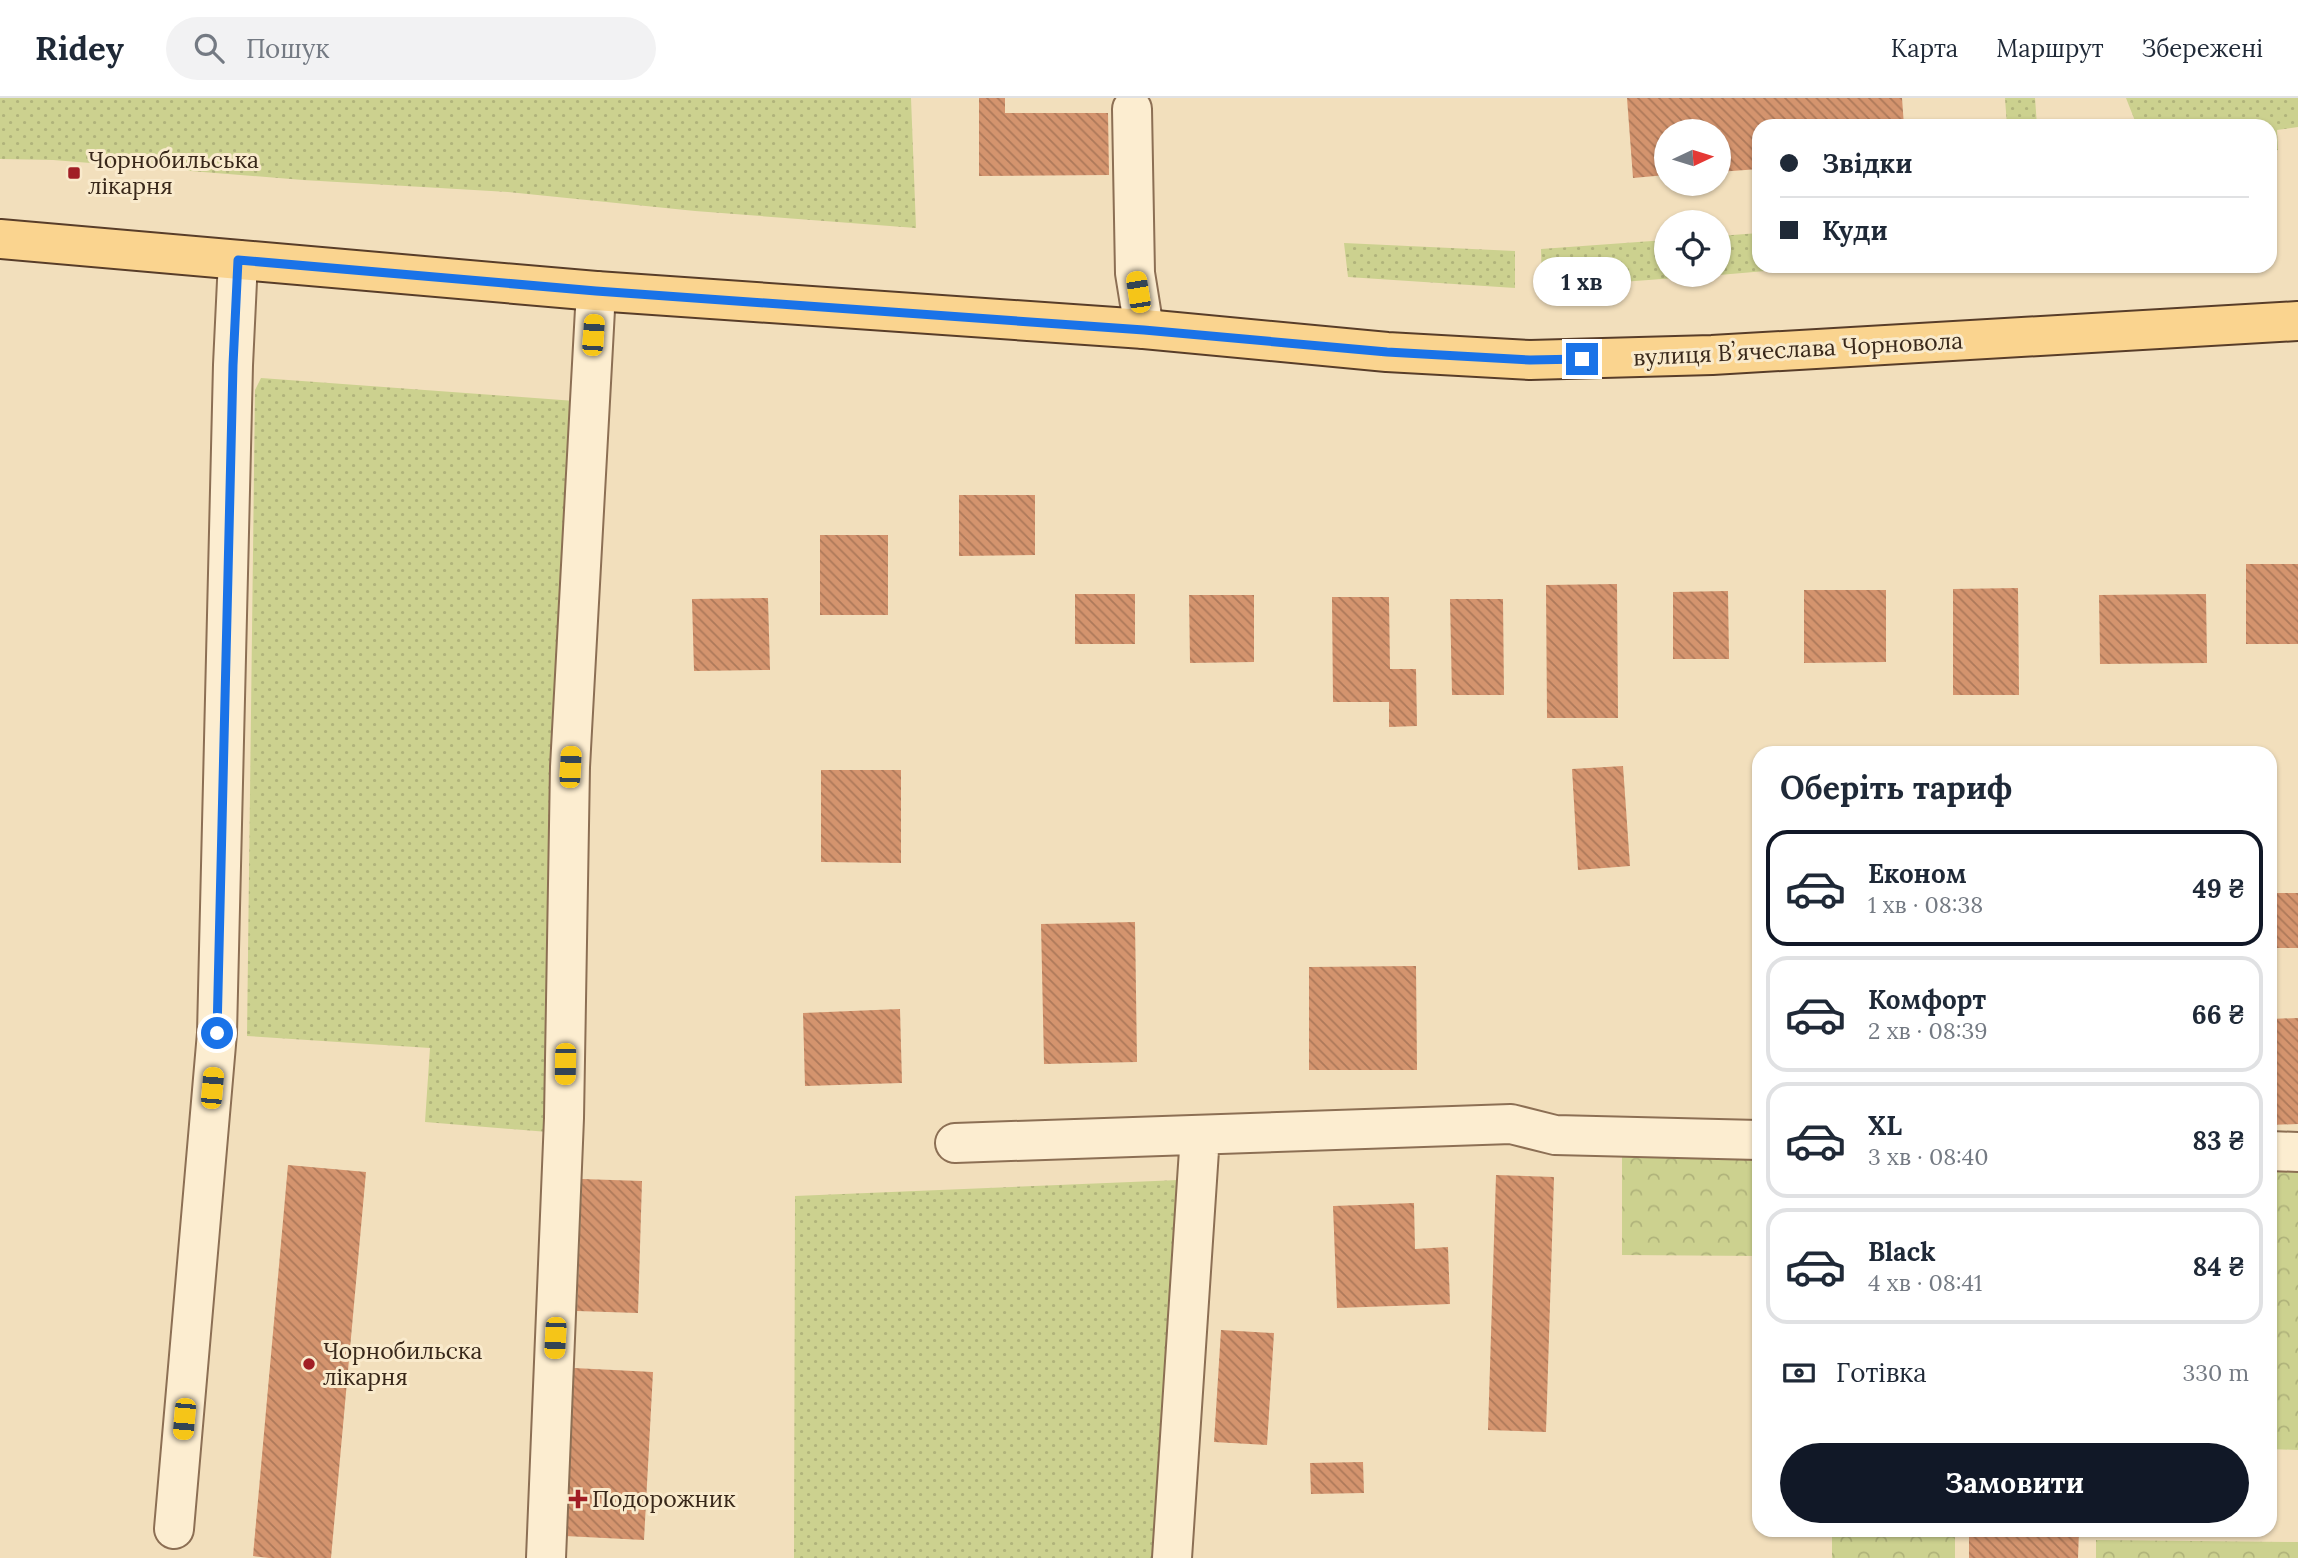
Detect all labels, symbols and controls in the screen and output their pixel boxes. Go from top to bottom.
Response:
search box [166,17,656,80]
text: Ridey [35,27,124,69]
icon: search [190,29,228,67]
text: Пошук [246,32,329,65]
text: Карта [1891,33,1958,64]
text: Маршрут [1996,33,2104,64]
text: Збережені [2142,33,2263,64]
north arrow [1654,119,1731,196]
map controls [1654,119,1731,287]
place label: Чорнобильська лікарня [88,145,259,200]
text: Звідки [1822,147,1912,180]
marker: Чорнобильська лікарня [66,165,82,181]
button: locate [1654,210,1731,287]
text: Куди [1822,214,1888,247]
callout: 1 хв [1533,258,1631,306]
text: 1 хв [1561,267,1603,296]
car [1125,270,1152,314]
car [582,313,605,357]
street label: вулиця Вʼячеслава Чорновола [1632,325,1964,372]
route end [1566,343,1598,375]
car [559,745,582,789]
text: Оберіть тариф [1780,767,2012,808]
icon: car [1784,857,1847,920]
text: Економ [1868,857,1966,890]
text: 49 ₴ [2192,872,2245,905]
text: 1 хв · 08:38 [1868,890,1983,919]
icon: car [1784,983,1847,1046]
text: Комфорт [1868,983,1986,1016]
text: 66 ₴ [2192,998,2245,1031]
text: 2 хв · 08:39 [1868,1016,1988,1045]
route start [201,1017,233,1049]
car [555,1043,576,1085]
car [200,1066,225,1110]
icon: car [1784,1109,1847,1172]
text: XL [1868,1109,1902,1142]
text: 83 ₴ [2192,1124,2245,1157]
text: 3 хв · 08:40 [1868,1142,1989,1171]
icon: car [1784,1235,1847,1298]
text: Black [1868,1235,1936,1268]
text: 84 ₴ [2193,1250,2245,1283]
text: 4 хв · 08:41 [1868,1268,1982,1297]
car [544,1316,567,1360]
place label: Чорнобильска лікарня [323,1336,482,1391]
icon: cash [1780,1354,1818,1392]
marker: Чорнобильска лікарня [301,1356,317,1372]
text: Готівка [1836,1356,1927,1389]
text: 330 m [2182,1358,2249,1387]
car [172,1397,197,1441]
button: Замовити [1780,1443,2249,1523]
place label: Подорожник [592,1484,736,1513]
marker: Подорожник [570,1491,586,1507]

